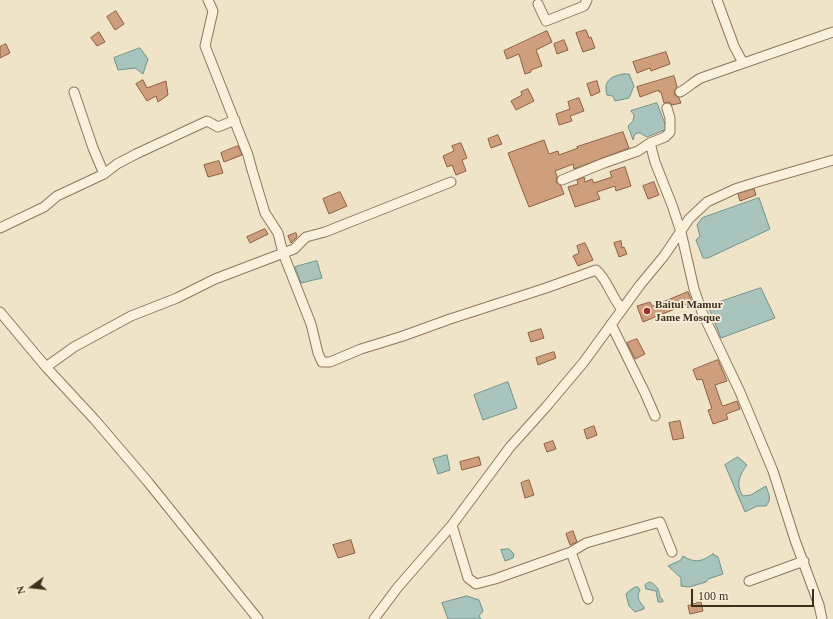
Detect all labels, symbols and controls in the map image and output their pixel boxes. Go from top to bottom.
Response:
place label: Baitul Mamur Jame Mosque [655,298,723,324]
marker: Baitul Mamur Jame Mosque [642,306,652,316]
north arrow [12,567,52,607]
scale bar [693,581,816,607]
text: N [14,585,27,596]
text: 100 m [698,589,728,603]

